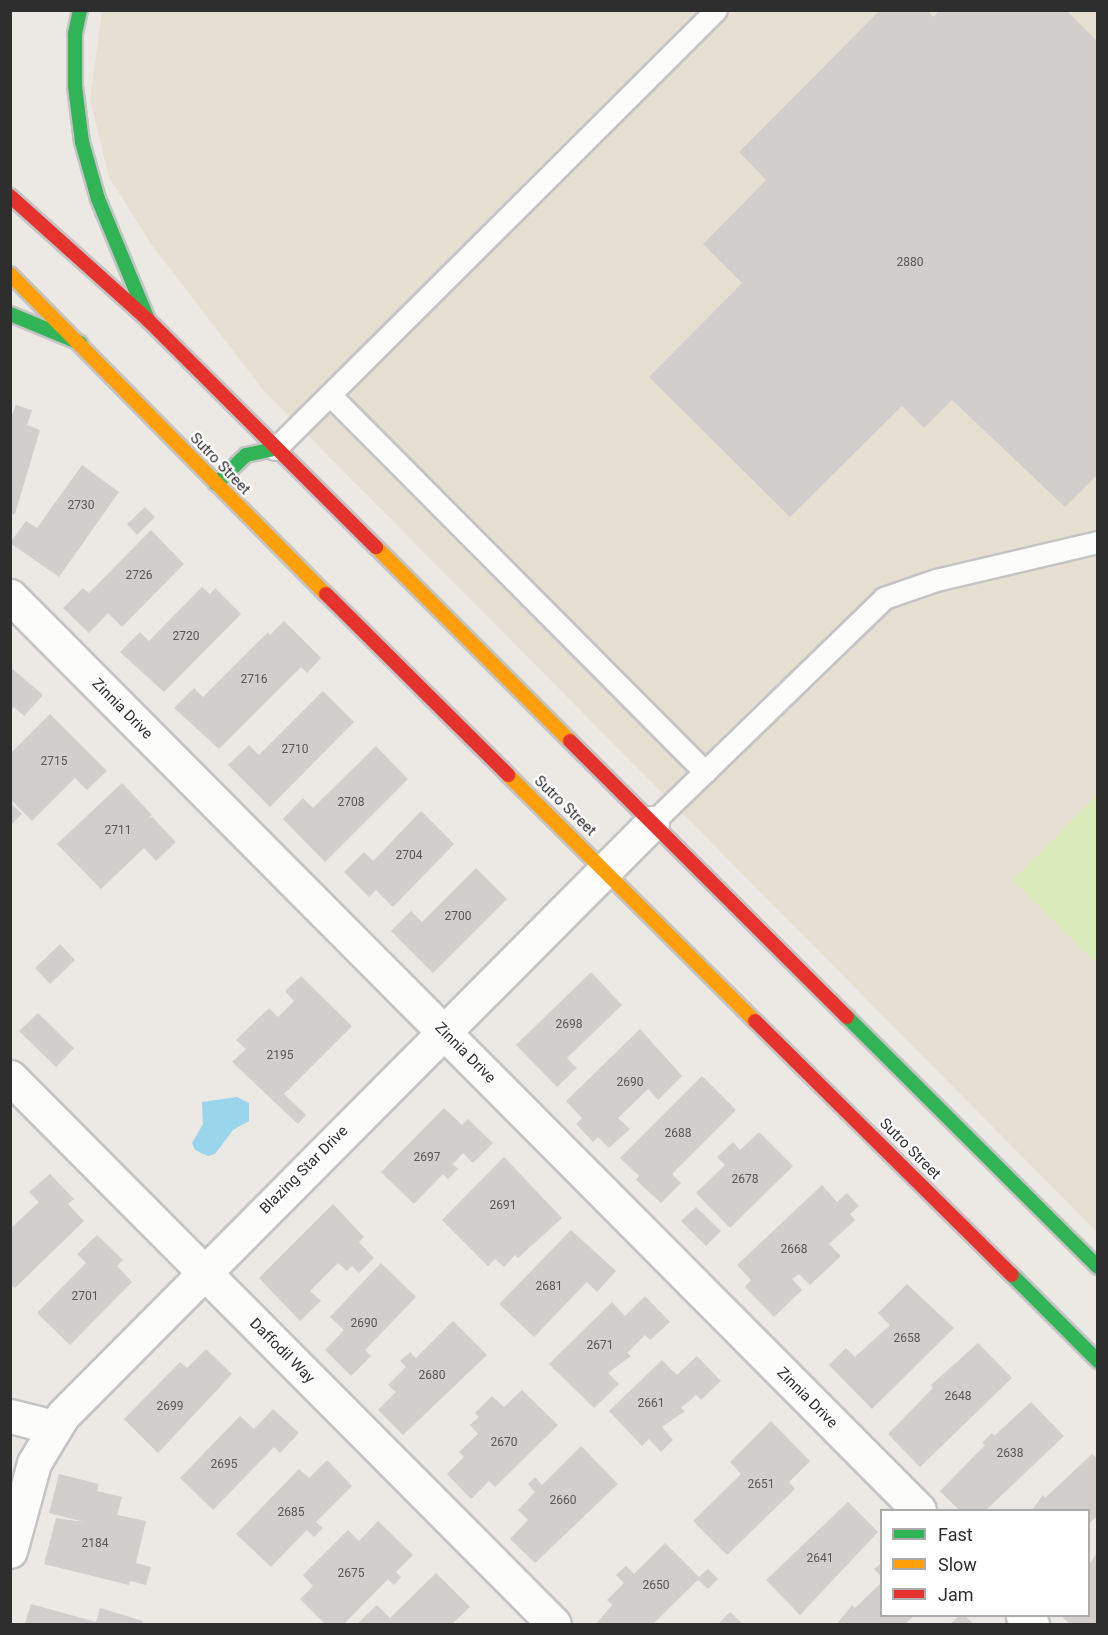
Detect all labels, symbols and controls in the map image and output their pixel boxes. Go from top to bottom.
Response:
house number: 2880 [897,256,923,270]
street label: Sutro Street [186,429,254,499]
house number: 2730 [68,499,94,513]
house number: 2726 [126,569,152,583]
house number: 2720 [173,630,199,644]
house number: 2716 [241,673,267,687]
street label: Zinnia Drive [88,675,156,743]
house number: 2710 [282,743,308,757]
house number: 2715 [41,755,67,769]
street label: Sutro Street [530,772,600,840]
house number: 2708 [338,796,364,810]
house number: 2711 [105,824,131,838]
house number: 2704 [396,849,422,863]
house number: 2700 [445,910,471,924]
house number: 2698 [556,1018,582,1032]
street label: Zinnia Drive [431,1019,499,1087]
house number: 2195 [267,1049,293,1063]
house number: 2690 [617,1076,643,1090]
street label: Sutro Street [876,1115,944,1183]
street label: Blazing Star Drive [256,1122,352,1218]
house number: 2688 [665,1127,691,1141]
house number: 2697 [414,1151,440,1165]
house number: 2678 [732,1173,758,1187]
house number: 2691 [490,1199,516,1213]
house number: 2668 [781,1243,807,1257]
house number: 2681 [536,1280,562,1294]
house number: 2701 [72,1290,98,1304]
street label: Daffodil Way [246,1315,318,1387]
house number: 2690 [351,1317,377,1331]
house number: 2658 [894,1332,920,1346]
house number: 2671 [587,1339,613,1353]
street label: Zinnia Drive [773,1364,841,1432]
house number: 2680 [419,1369,445,1383]
house number: 2648 [945,1390,971,1404]
house number: 2661 [638,1397,664,1411]
house number: 2699 [157,1400,183,1414]
house number: 2670 [491,1436,517,1450]
house number: 2638 [997,1447,1023,1461]
house number: 2695 [211,1458,237,1472]
house number: 2651 [748,1478,774,1492]
house number: 2660 [550,1494,576,1508]
house number: 2685 [278,1506,304,1520]
legend [880,1509,1090,1617]
text: Fast [938,1524,973,1545]
house number: 2184 [82,1537,108,1551]
house number: 2641 [807,1552,833,1566]
text: Slow [938,1554,977,1575]
house number: 2675 [338,1567,364,1581]
house number: 2650 [643,1579,669,1593]
text: Jam [938,1584,974,1605]

